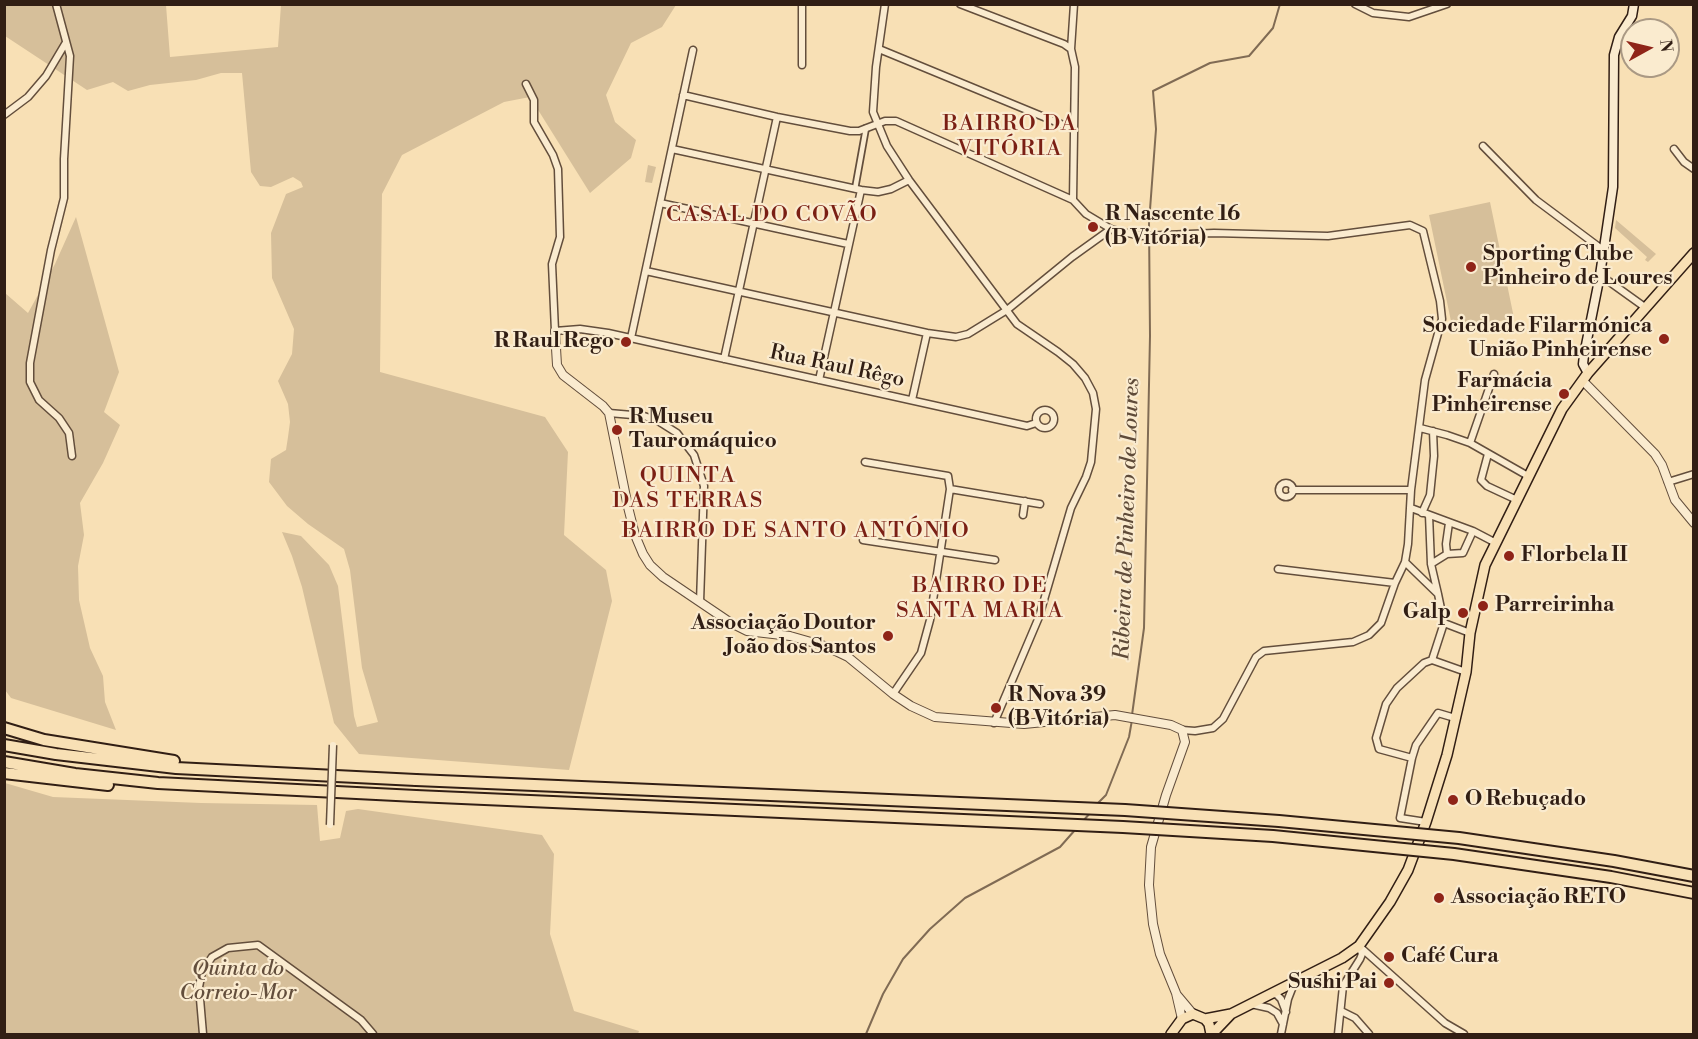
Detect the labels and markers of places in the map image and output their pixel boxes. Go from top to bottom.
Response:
place label: R Nascente 16 (B Vitória) [1105,202,1240,252]
marker: R Nascente 16 (B Vitória) [1086,220,1100,234]
place label: Sporting Clube Pinheiro de Loures [1483,242,1673,292]
marker: Sporting Clube Pinheiro de Loures [1464,260,1478,274]
place label: Sociedade Filarmónica União Pinheirense [1423,314,1652,364]
place label: R Raul Rego [494,329,614,355]
marker: Sociedade Filarmónica União Pinheirense [1657,332,1671,346]
marker: R Raul Rego [619,335,633,349]
place label: Farmácia Pinheirense [1432,369,1552,419]
marker: Farmácia Pinheirense [1557,387,1571,401]
place label: R Museu Tauromáquico [629,405,777,455]
marker: R Museu Tauromáquico [610,423,624,437]
place label: Florbela II [1521,543,1628,569]
marker: Florbela II [1502,549,1516,563]
place label: Parreirinha [1495,593,1614,619]
marker: Parreirinha [1476,599,1490,613]
place label: Galp [1403,600,1451,626]
marker: Galp [1456,606,1470,620]
place label: Associação Doutor João dos Santos [691,611,876,661]
marker: Associação Doutor João dos Santos [881,629,895,643]
place label: R Nova 39 (B Vitória) [1008,683,1109,733]
marker: R Nova 39 (B Vitória) [989,701,1003,715]
place label: O Rebuçado [1465,787,1586,813]
marker: O Rebuçado [1446,793,1460,807]
place label: Associação RETO [1451,885,1626,911]
marker: Associação RETO [1432,891,1446,905]
place label: Café Cura [1401,944,1499,970]
marker: Café Cura [1382,950,1396,964]
place label: Sushi Pai [1288,970,1377,996]
marker: Sushi Pai [1382,976,1396,990]

